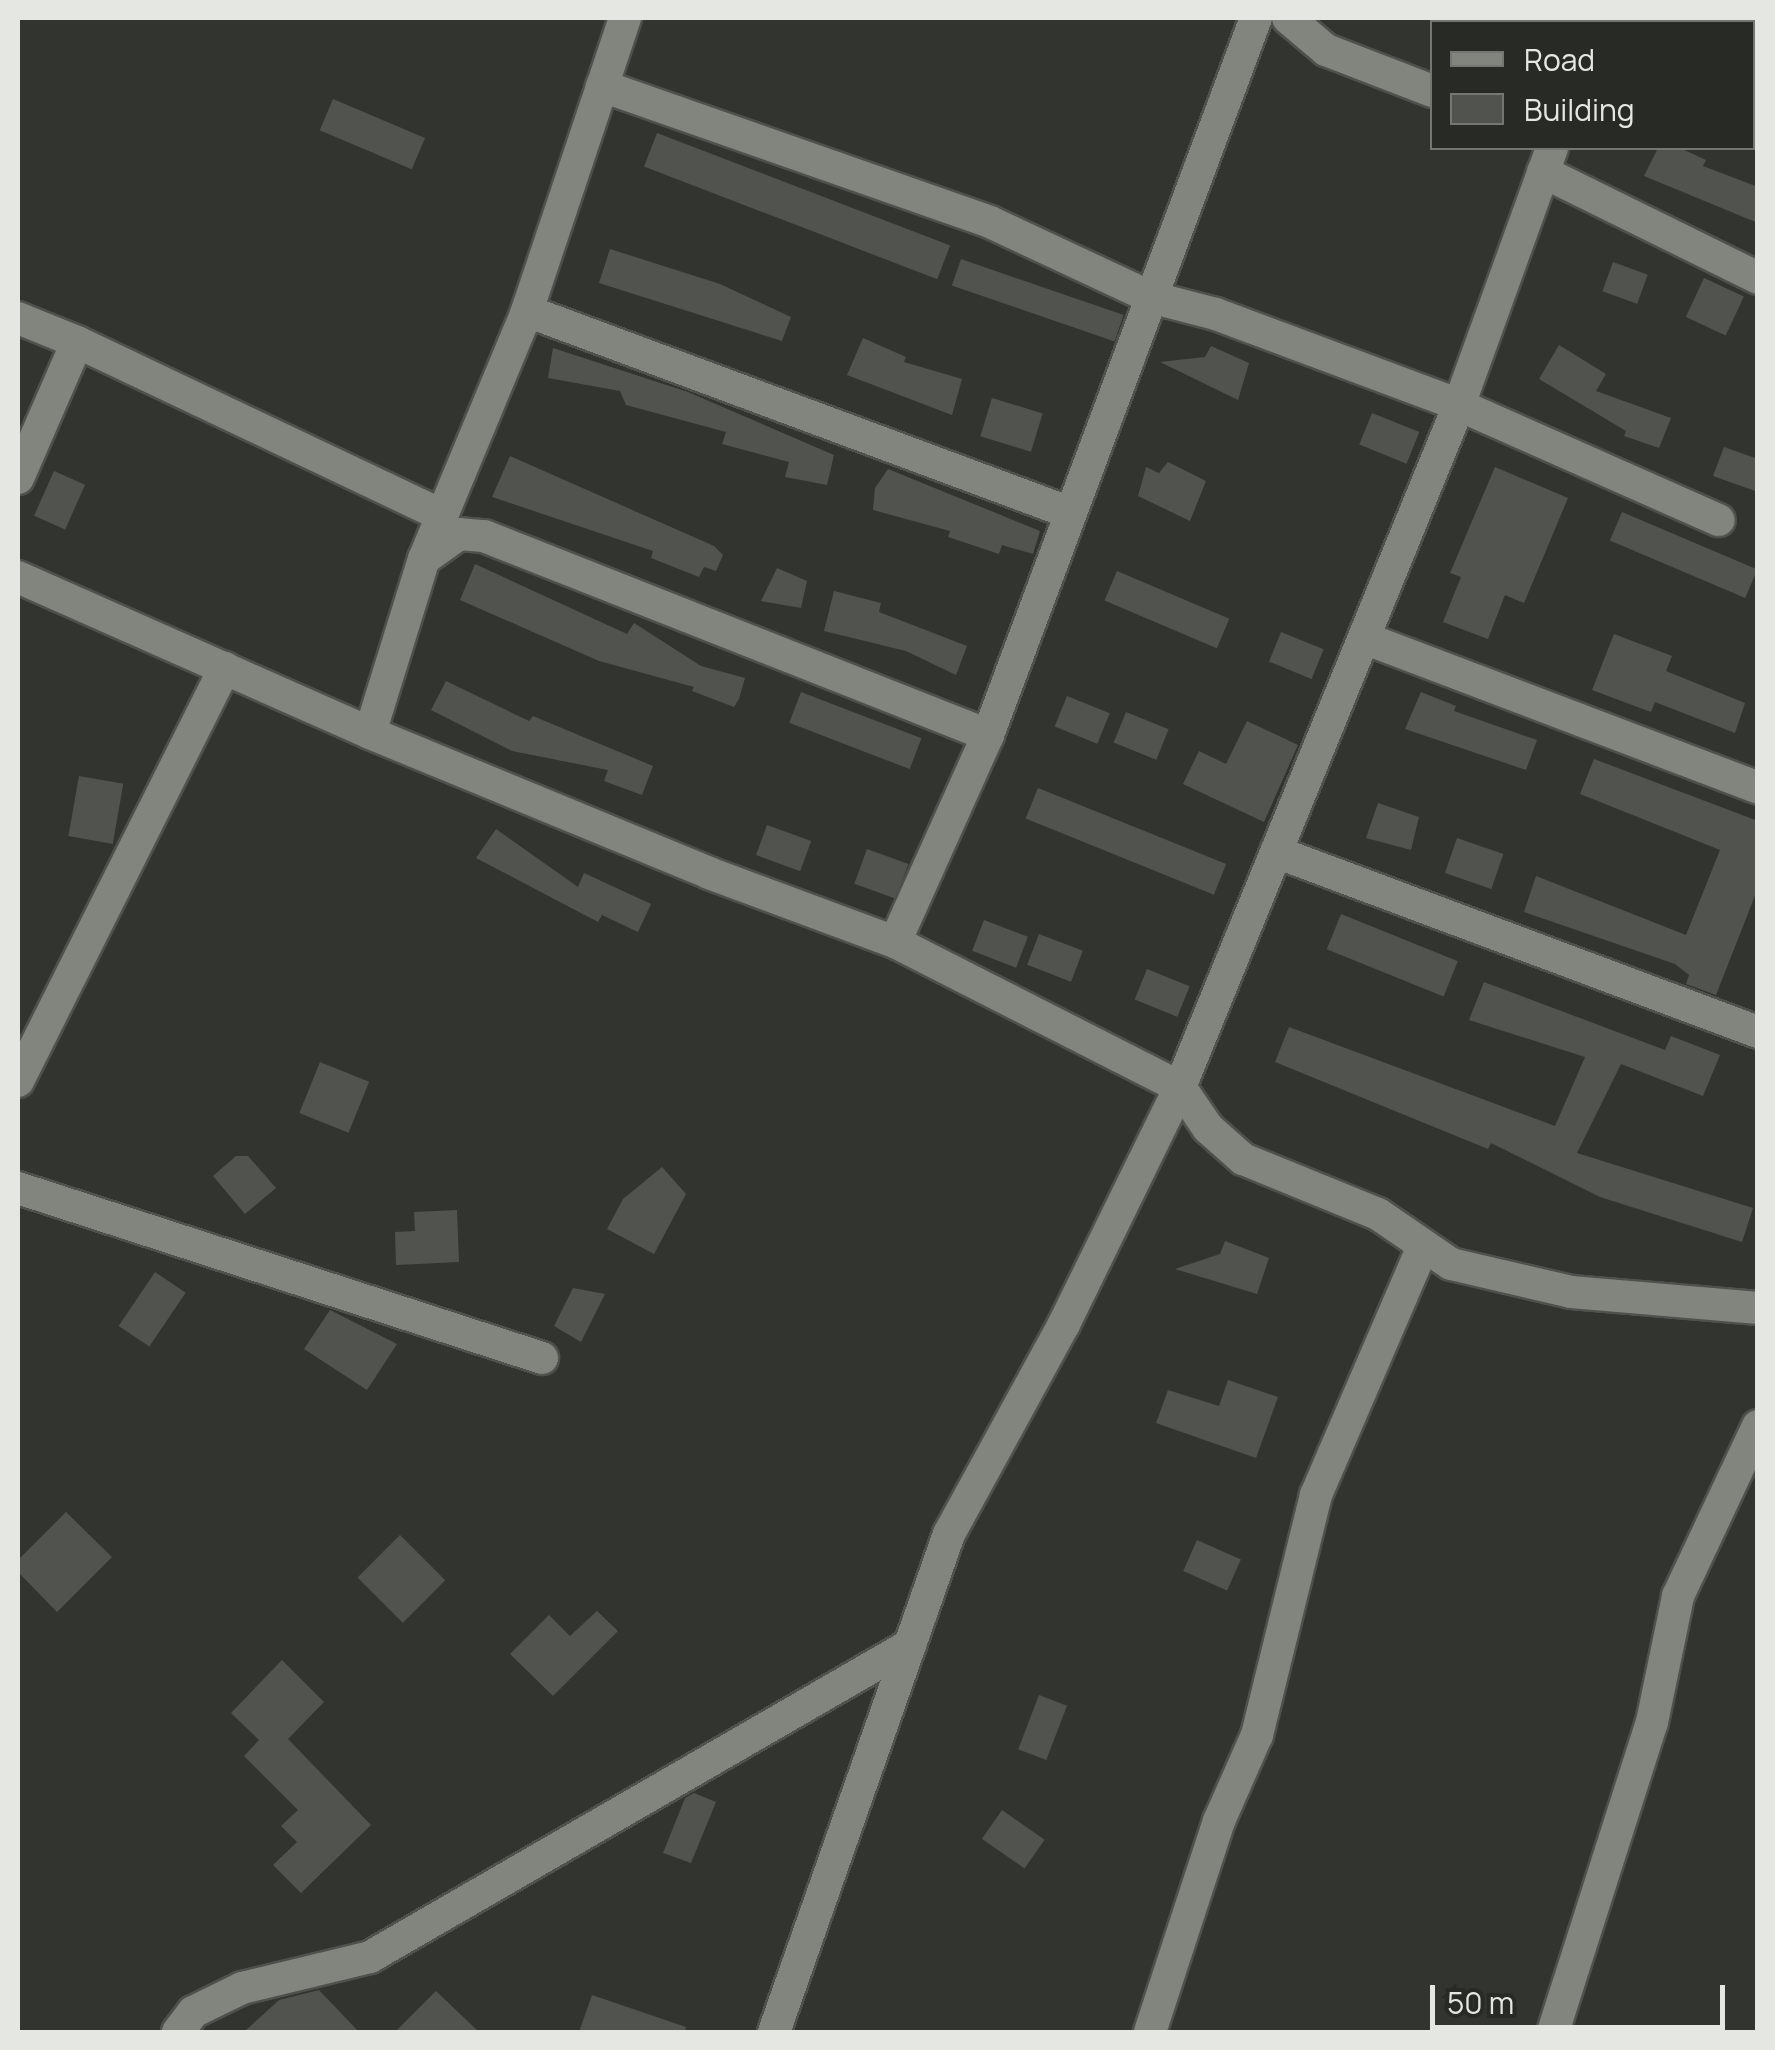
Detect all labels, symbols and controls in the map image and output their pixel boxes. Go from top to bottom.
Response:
legend [1430,20,1755,150]
text: Road [1524,39,1595,80]
text: Building [1524,89,1635,130]
scale bar [1435,1965,1730,2027]
text: 50 m [1447,1982,1514,2023]

